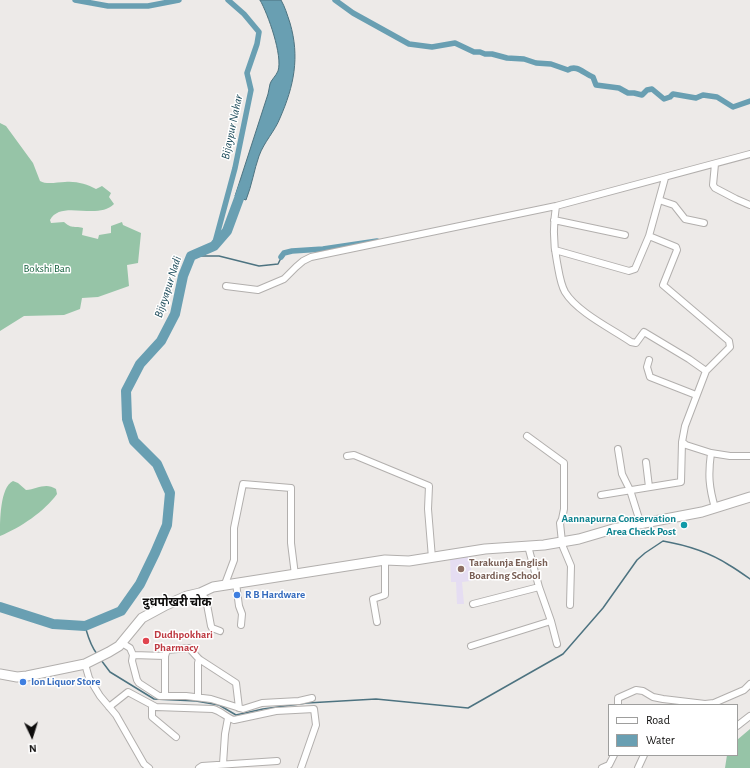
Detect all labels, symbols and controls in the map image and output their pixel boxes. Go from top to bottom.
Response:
water label: Bijaypur Nahar [218,93,246,161]
water label: Bijayapur Nadi [151,254,185,320]
park label: Bokshi Ban [23,262,71,276]
place label: Aannapurna Conservation Area Check Post [562,512,676,538]
marker: Aannapurna Conservation Area Check Post [679,520,689,530]
place label: Tarakunja English Boarding School [469,556,548,582]
marker: Tarakunja English Boarding School [456,564,466,574]
place label: R B Hardware [245,588,305,602]
marker: R B Hardware [232,590,242,600]
district label: दुधपोखरी चोक [143,595,211,609]
place label: Dudhpokhari Pharmacy [154,628,213,654]
marker: Dudhpokhari Pharmacy [141,636,151,646]
place label: Ion Liquor Store [31,675,100,689]
marker: Ion Liquor Store [18,677,28,687]
legend [608,704,738,756]
text: Road [646,714,670,726]
north arrow [12,716,52,756]
text: Water [646,734,675,746]
text: N [29,743,37,754]

